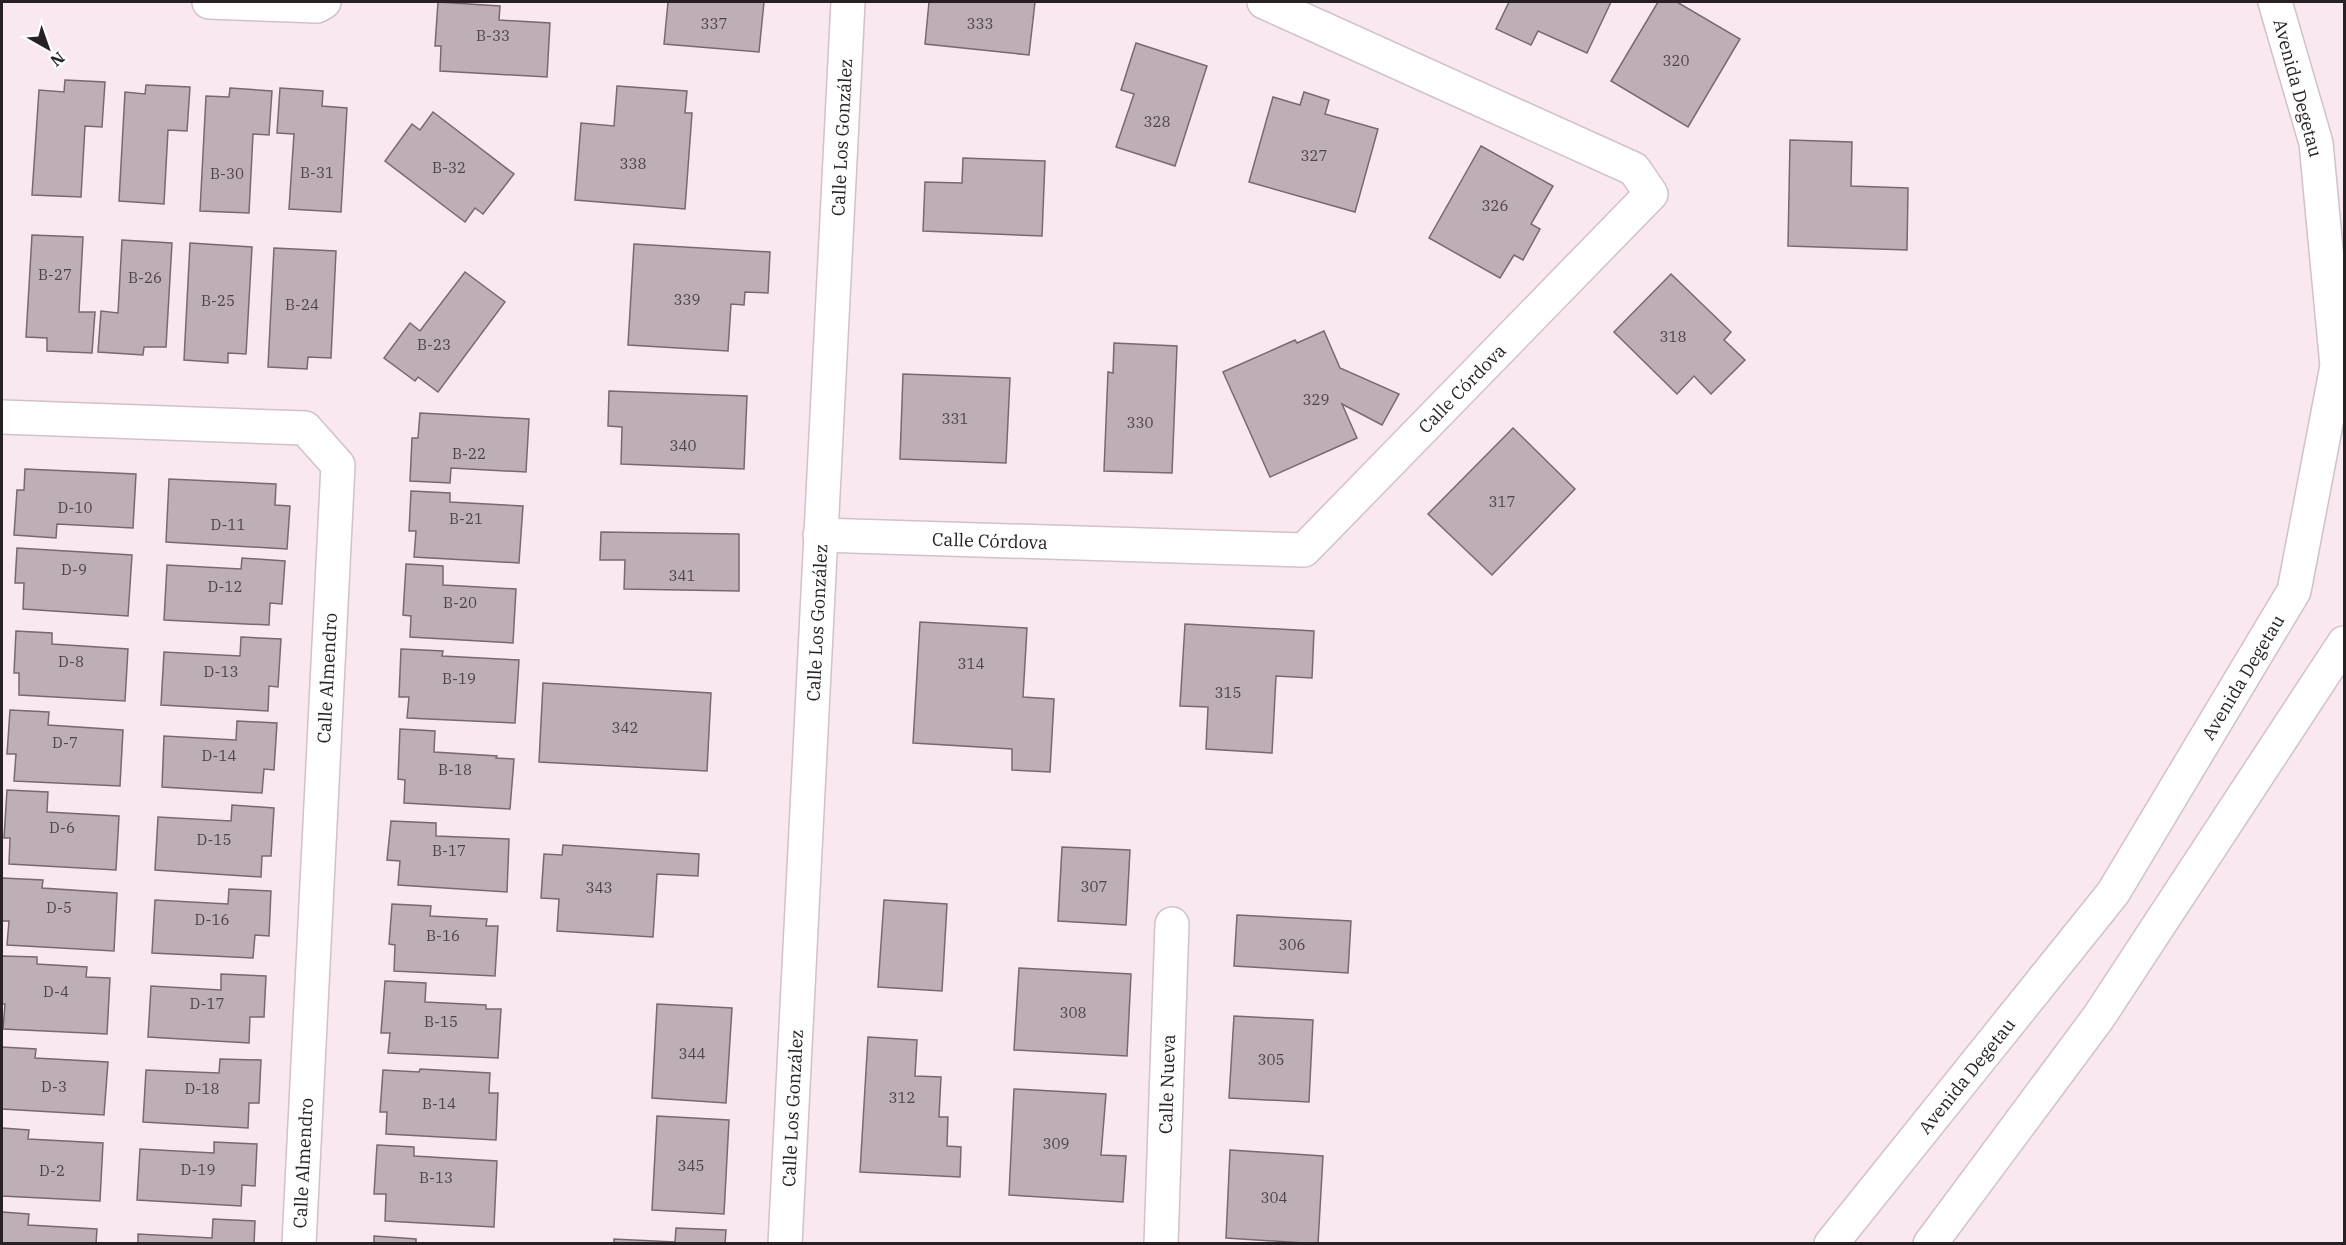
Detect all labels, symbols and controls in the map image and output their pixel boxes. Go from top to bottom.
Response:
house number: 337 [700,14,728,33]
house number: 333 [966,14,994,33]
street label: Avenida Degetau [2269,16,2327,160]
north arrow [18,18,78,78]
house number: B-33 [476,26,510,45]
text: N [46,48,69,71]
house number: 320 [1662,51,1690,70]
street label: Calle Los González [826,58,857,217]
house number: 328 [1143,112,1171,131]
house number: 327 [1300,146,1328,165]
house number: 338 [619,154,647,173]
house number: B-32 [432,158,466,177]
house number: B-31 [300,163,334,182]
house number: B-30 [210,164,244,183]
house number: 326 [1481,196,1509,215]
house number: B-27 [38,265,72,284]
house number: B-26 [128,268,162,287]
house number: 339 [673,290,701,309]
house number: B-25 [201,291,235,310]
house number: B-24 [285,295,319,314]
house number: 318 [1659,327,1687,346]
house number: B-23 [417,335,451,354]
street label: Calle Córdova [1413,339,1510,438]
house number: 329 [1302,390,1330,409]
house number: 331 [941,409,969,428]
house number: 330 [1126,413,1154,432]
house number: 340 [669,436,697,455]
house number: B-22 [452,444,486,463]
house number: 317 [1488,492,1516,511]
house number: D-10 [58,498,92,517]
house number: B-21 [449,509,483,528]
house number: D-11 [211,515,245,534]
street label: Calle Córdova [932,527,1048,554]
street label: Calle Los González [801,544,832,702]
house number: D-9 [61,560,87,579]
house number: 341 [668,566,696,585]
house number: D-12 [208,577,242,596]
house number: B-20 [443,593,477,612]
street label: Avenida Degetau [2196,610,2289,744]
street label: Calle Almendro [312,612,342,744]
house number: D-8 [58,652,84,671]
house number: 314 [957,654,985,673]
house number: D-13 [204,662,238,681]
house number: B-19 [442,669,476,688]
house number: 315 [1214,683,1242,702]
house number: 342 [611,718,639,737]
house number: D-7 [52,733,78,752]
house number: D-14 [202,746,236,765]
house number: B-18 [438,760,472,779]
house number: D-6 [49,818,75,837]
house number: D-15 [197,830,231,849]
house number: B-17 [432,841,466,860]
house number: 307 [1080,877,1108,896]
house number: 343 [585,878,613,897]
house number: D-5 [46,898,72,917]
house number: D-16 [195,910,229,929]
house number: B-16 [426,926,460,945]
house number: 306 [1278,935,1306,954]
house number: D-4 [43,982,69,1001]
house number: D-17 [190,994,224,1013]
house number: 308 [1059,1003,1087,1022]
house number: B-15 [424,1012,458,1031]
street label: Avenida Degetau [1913,1013,2020,1138]
street label: Calle Los González [776,1029,807,1187]
street label: Calle Nueva [1153,1034,1180,1134]
house number: 344 [678,1044,706,1063]
house number: 305 [1257,1050,1285,1069]
house number: D-3 [41,1077,67,1096]
house number: D-18 [185,1079,219,1098]
house number: 312 [888,1088,916,1107]
house number: B-14 [422,1094,456,1113]
street label: Calle Almendro [288,1097,318,1229]
house number: 309 [1042,1134,1070,1153]
house number: 345 [677,1156,705,1175]
house number: D-19 [181,1160,215,1179]
house number: D-2 [39,1161,65,1180]
house number: B-13 [419,1168,453,1187]
house number: 304 [1260,1188,1288,1207]

